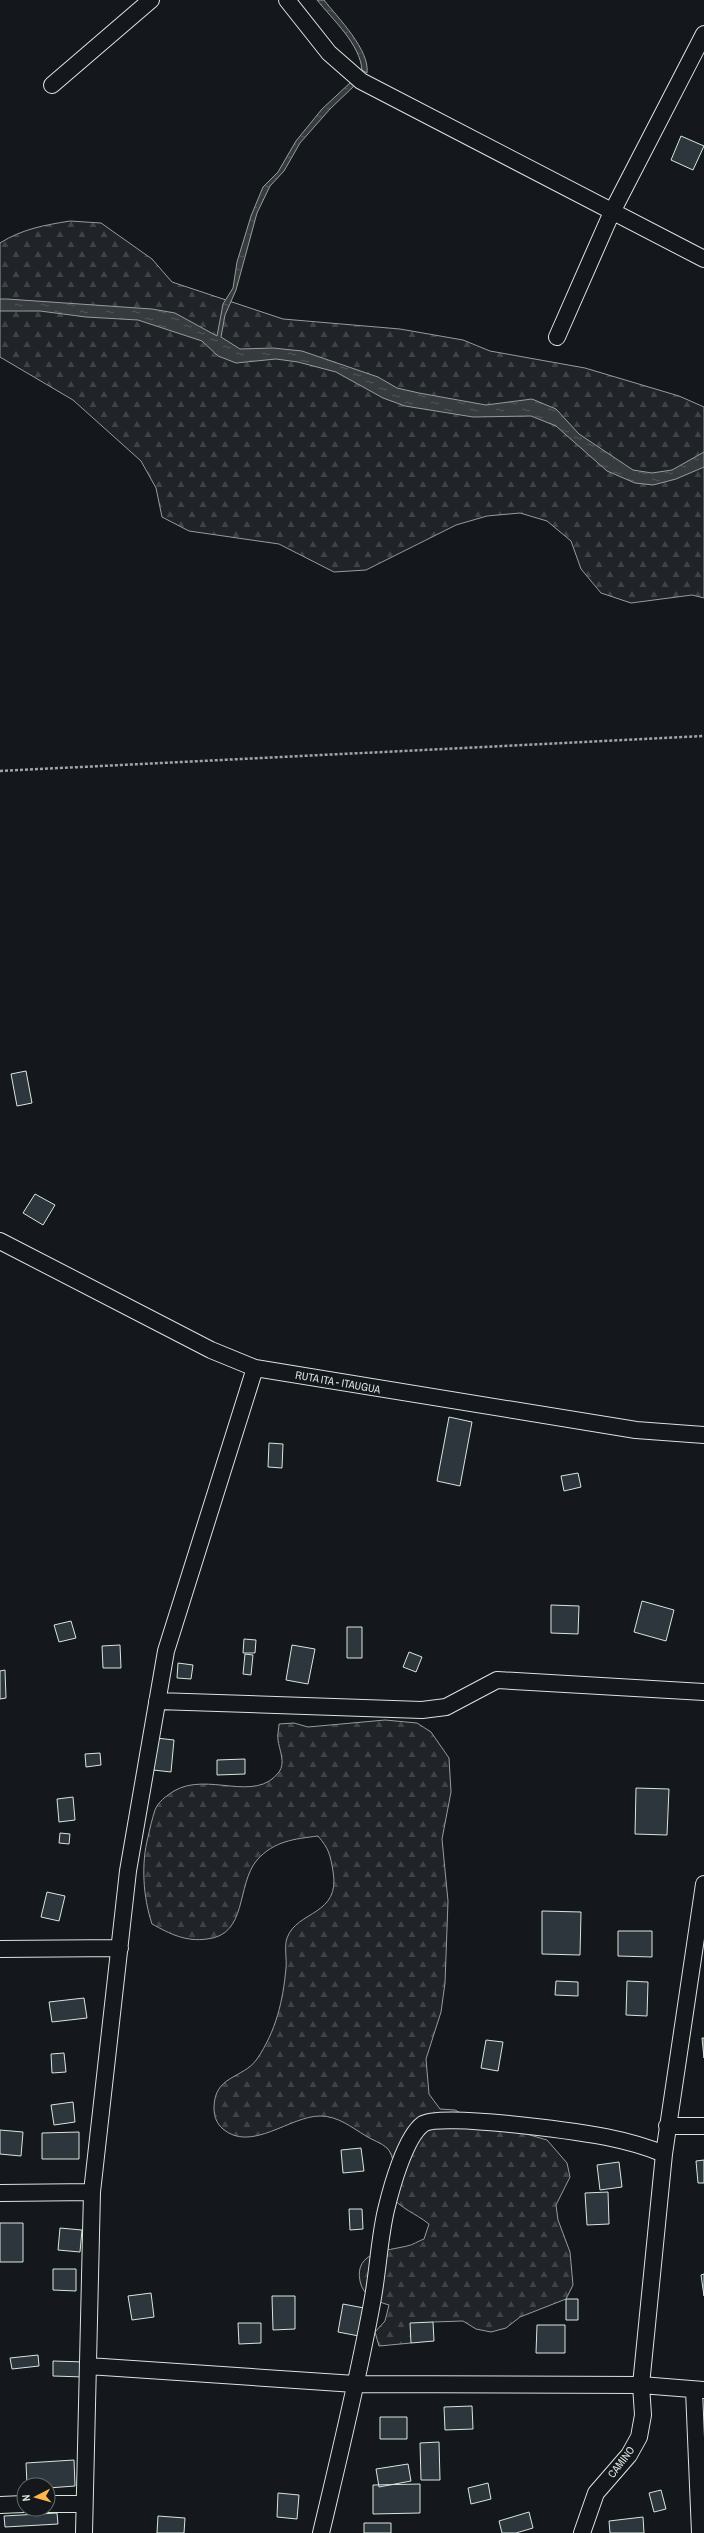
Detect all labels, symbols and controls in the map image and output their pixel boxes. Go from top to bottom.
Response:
street label: RUTA ITA - ITAUGUA [294,1368,383,1397]
street label: CAMINO [605,2443,637,2481]
north arrow [16,2477,56,2517]
text: N [19,2494,33,2502]

